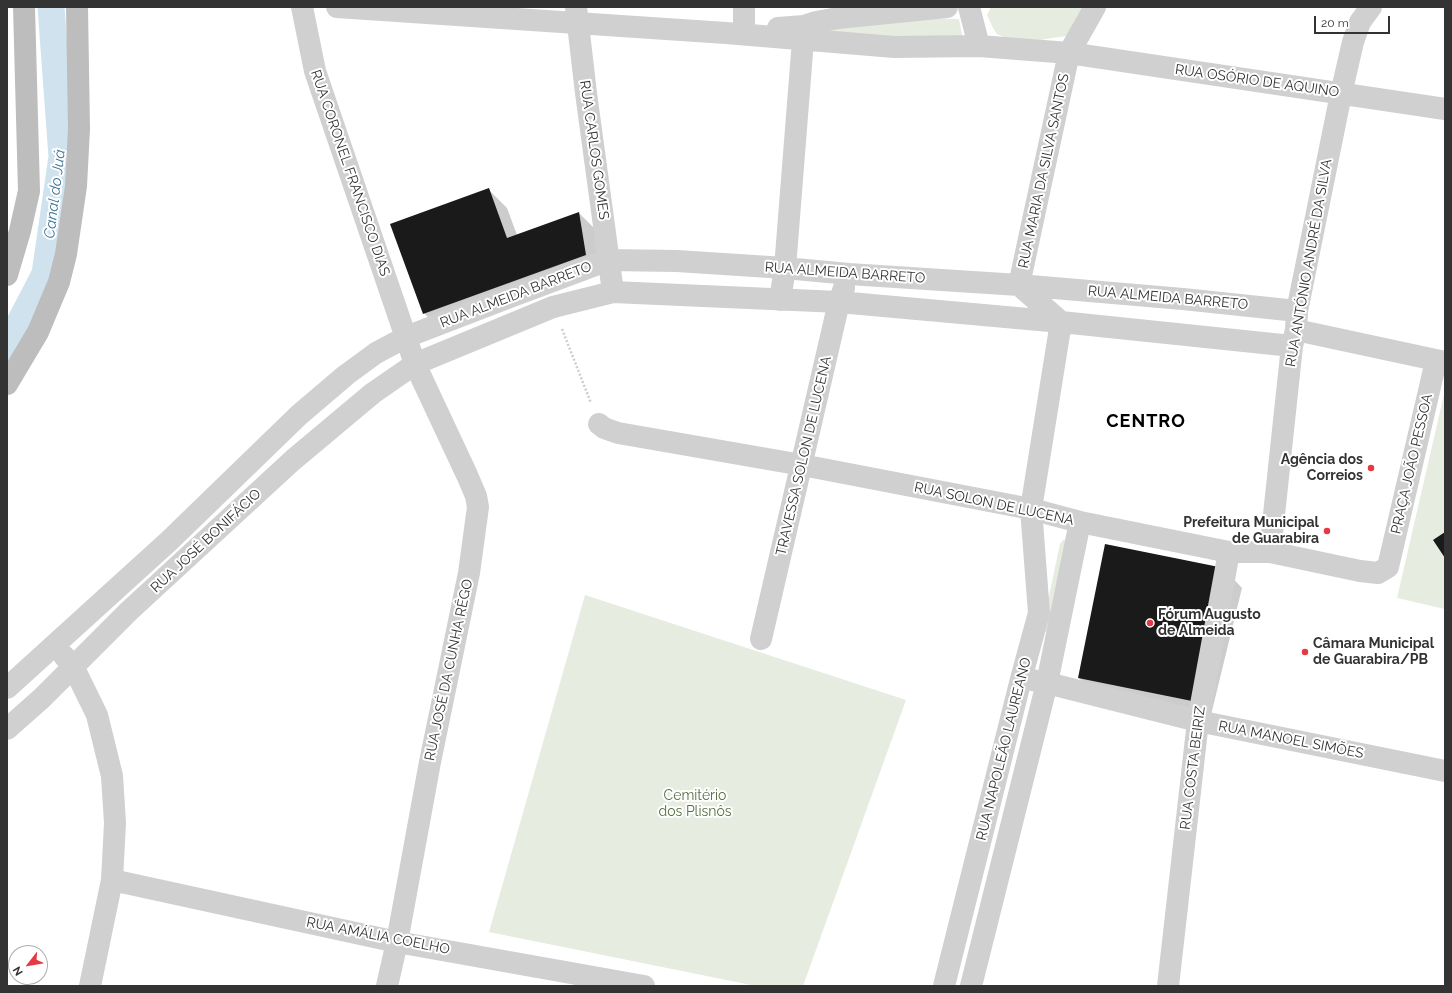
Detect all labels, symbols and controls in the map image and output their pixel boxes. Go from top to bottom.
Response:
scale bar [1316,8,1392,34]
text: 20 m [1321,16,1349,30]
street label: RUA OSÓRIO DE AQUINO [1174,61,1340,101]
street label: RUA CORONEL FRANCISCO DIAS [307,68,393,278]
street label: RUA MARIA DA SILVA SANTOS [1015,72,1073,270]
street label: RUA CARLOS GOMES [576,79,612,221]
water label: Canal do Juá [41,148,69,240]
street label: RUA ANTÓNIO ANDRÉ DA SILVA [1282,158,1336,368]
street label: RUA ALMEIDA BARRETO [438,258,594,332]
street label: RUA ALMEIDA BARRETO [764,259,926,287]
street label: RUA ALMEIDA BARRETO [1087,283,1249,313]
street label: TRAVESSA SOLON DE LUCENA [773,354,835,558]
street label: PRAÇA JOÃO PESSOA [1388,392,1436,536]
district label: CENTRO [1106,411,1186,433]
place label: Agência dos Correios [1281,452,1363,484]
marker: Agência dos Correios [1366,463,1376,473]
street label: RUA SOLON DE LUCENA [913,479,1075,529]
street label: RUA JOSÉ BONIFÁCIO [147,486,265,596]
place label: Prefeitura Municipal de Guarabira [1183,515,1319,548]
marker: Prefeitura Municipal de Guarabira [1322,526,1332,536]
street label: RUA JOSÉ DA CUNHA RÊGO [422,578,476,762]
place label: Fórum Augusto de Almeida [1158,607,1261,640]
marker: Fórum Augusto de Almeida [1145,618,1155,628]
place label: Câmara Municipal de Guarabira/PB [1313,636,1434,668]
marker: Câmara Municipal de Guarabira/PB [1300,647,1310,657]
street label: RUA NAPOLEÃO LAUREANO [973,656,1035,842]
street label: RUA COSTA BEIRIZ [1177,705,1209,831]
street label: RUA MANOEL SIMÕES [1217,718,1365,762]
park label: Cemitério dos Plisnôs [659,788,731,820]
street label: RUA AMÁLIA COELHO [305,914,451,958]
north arrow [8,945,48,985]
text: N [10,964,26,978]

